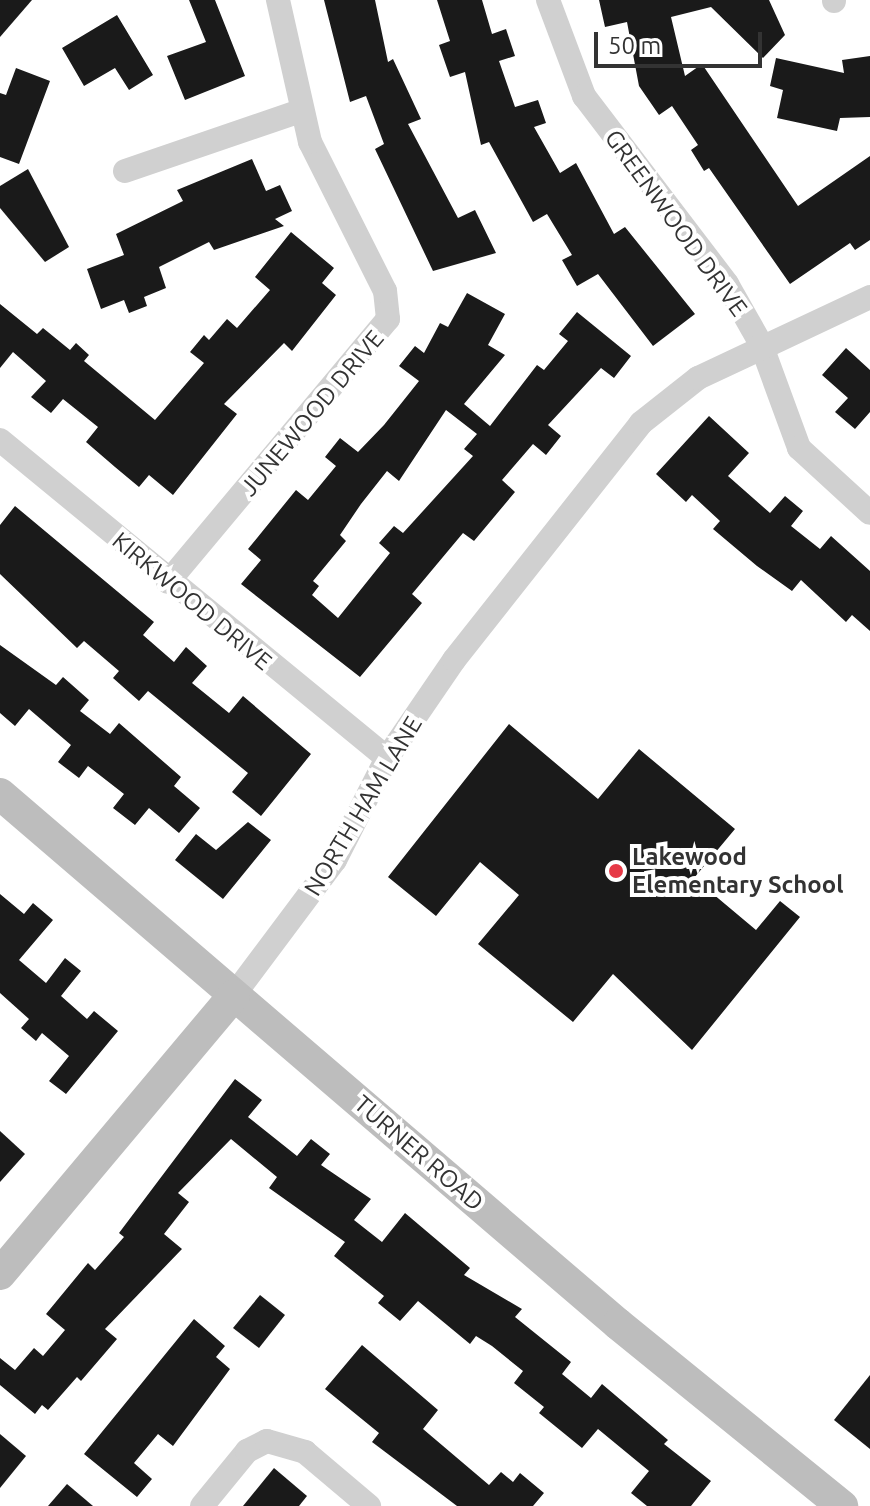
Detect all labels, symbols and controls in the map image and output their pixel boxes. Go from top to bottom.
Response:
scale bar [598,16,766,66]
text: 50 m [608,32,661,59]
street label: GREENWOOD DRIVE [599,124,753,322]
street label: JUNEWOOD DRIVE [234,324,390,502]
street label: KIRKWOOD DRIVE [106,526,278,676]
street label: NORTH HAM LANE [298,711,428,901]
place label: Lakewood Elementary School [632,843,844,899]
marker: Lakewood Elementary School [607,862,625,880]
street label: TURNER ROAD [349,1089,489,1217]

